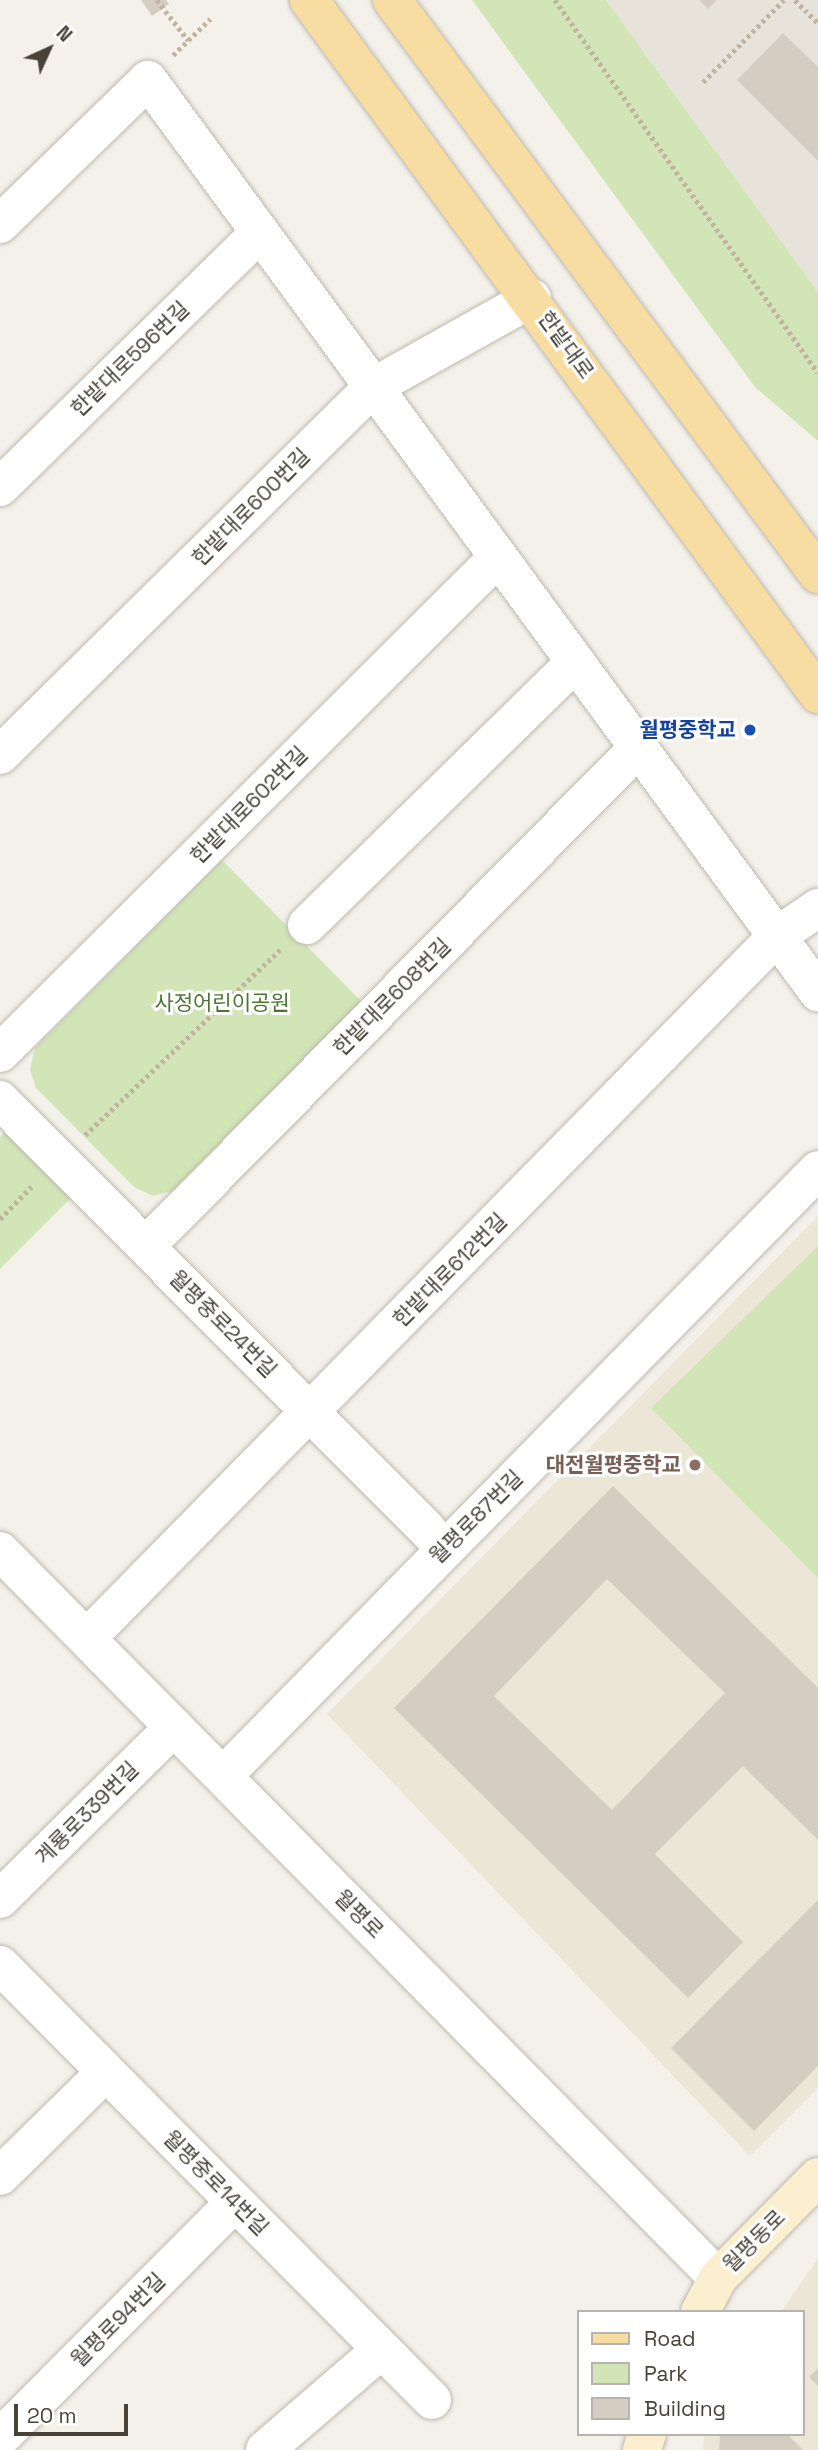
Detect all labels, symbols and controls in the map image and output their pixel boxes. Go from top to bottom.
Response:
north arrow [14,14,84,84]
text: N [51,20,78,47]
street label: 한밭대로596번길 [66,296,194,422]
street label: 한밭대로 [533,306,599,384]
street label: 한밭대로600번길 [187,443,315,571]
place label: 월평중학교 [639,717,736,743]
marker: 월평중학교 [742,722,758,738]
street label: 한밭대로602번길 [185,741,313,869]
street label: 한밭대로608번길 [328,933,456,1061]
park label: 사정어린이공원 [154,990,290,1016]
street label: 한밭대로612번길 [388,1208,512,1332]
street label: 월평중로24번길 [164,1265,282,1383]
place label: 대전월평중학교 [546,1452,681,1478]
marker: 대전월평중학교 [687,1457,703,1473]
street label: 월평로87번길 [424,1465,528,1569]
street label: 계룡로339번길 [30,1756,144,1870]
street label: 월평로 [330,1885,388,1943]
street label: 월평중로14번길 [158,2125,274,2241]
street label: 월평동로 [718,2205,790,2277]
street label: 월평로94번길 [66,2268,170,2372]
legend [576,2310,804,2436]
text: Road [644,2325,696,2352]
text: Park [644,2360,688,2387]
scale bar [18,2390,131,2434]
text: Building [644,2395,726,2422]
text: 20 m [27,2402,77,2429]

